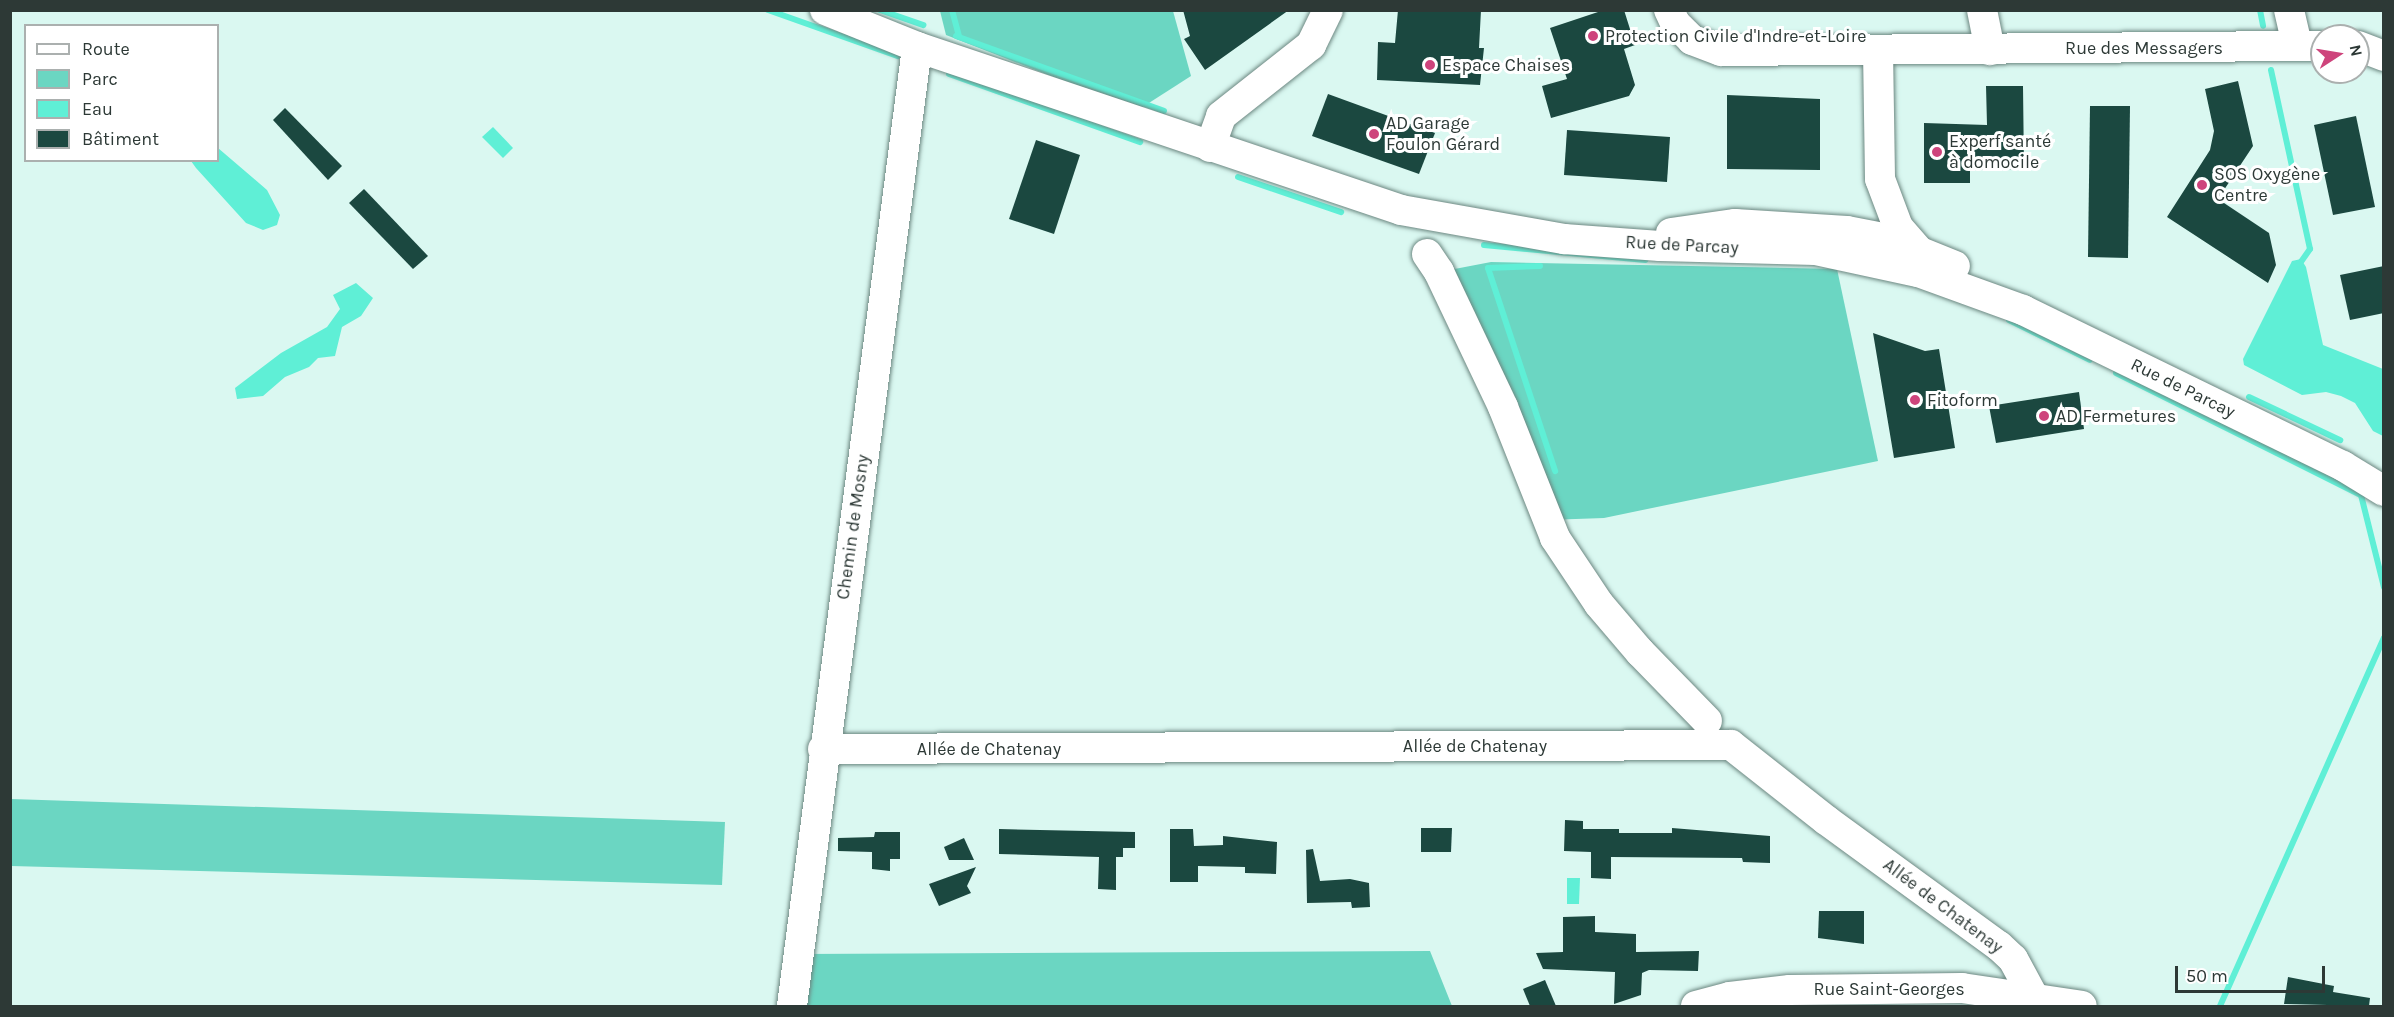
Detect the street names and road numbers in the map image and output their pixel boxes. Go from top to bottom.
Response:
street label: Rue des Messagers [2065,37,2223,59]
street label: Rue de Parcay [1625,231,1739,259]
street label: Rue de Parcay [2127,353,2239,423]
street label: Chemin de Mosny [832,453,874,601]
street label: Allée de Chatenay [1403,735,1547,757]
street label: Allée de Chatenay [917,738,1061,760]
street label: Allée de Chatenay [1879,854,2007,958]
street label: Rue Saint-Georges [1813,978,1965,1000]

